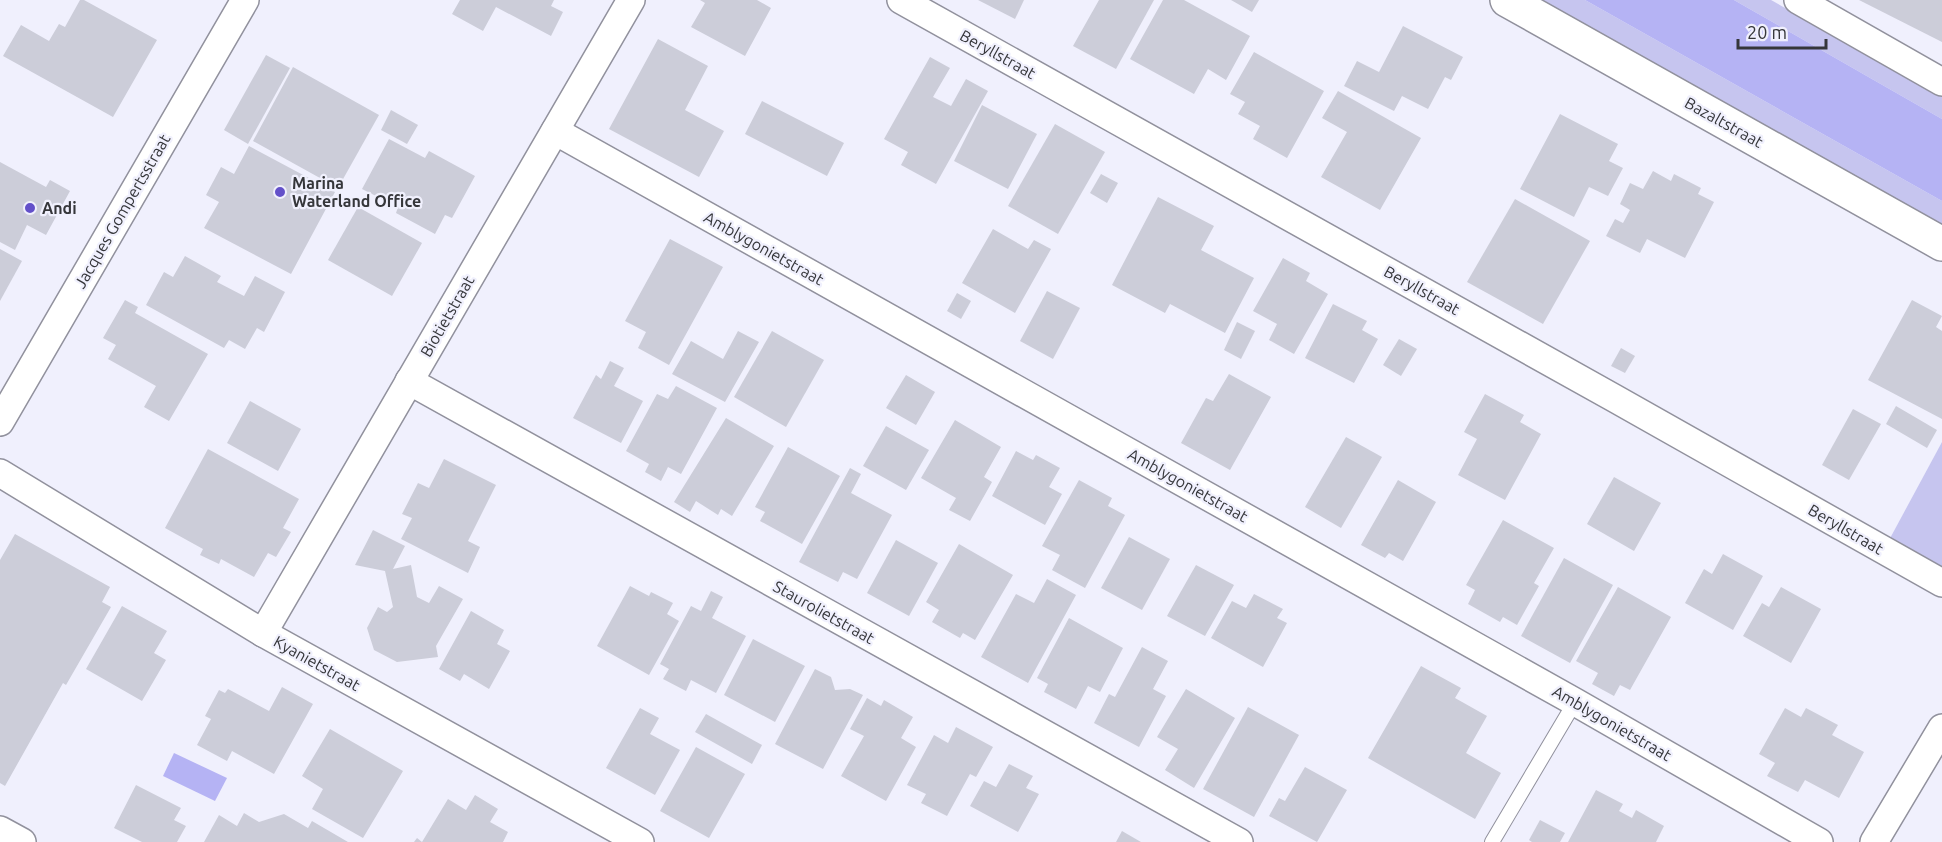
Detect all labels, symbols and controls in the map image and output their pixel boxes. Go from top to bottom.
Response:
scale bar [1738,12,1826,50]
text: 20 m [1747,22,1787,42]
street label: Beryllstraat [957,26,1040,82]
street label: Bazaltstraat [1682,93,1767,151]
street label: Jacques Gompertsstraat [71,130,174,291]
place label: Marina Waterland Office [292,174,421,210]
marker: Marina Waterland Office [273,185,287,199]
place label: Andi [42,199,77,217]
marker: Andi [23,201,37,215]
street label: Amblygonietstraat [701,208,828,289]
street label: Beryllstraat [1381,262,1464,318]
street label: Biotietstraat [417,272,478,360]
street label: Amblygonietstraat [1125,445,1252,526]
street label: Beryllstraat [1805,500,1887,558]
street label: Staurolietstraat [770,577,878,648]
street label: Kyanietstraat [271,632,364,694]
street label: Amblygonietstraat [1549,682,1675,765]

